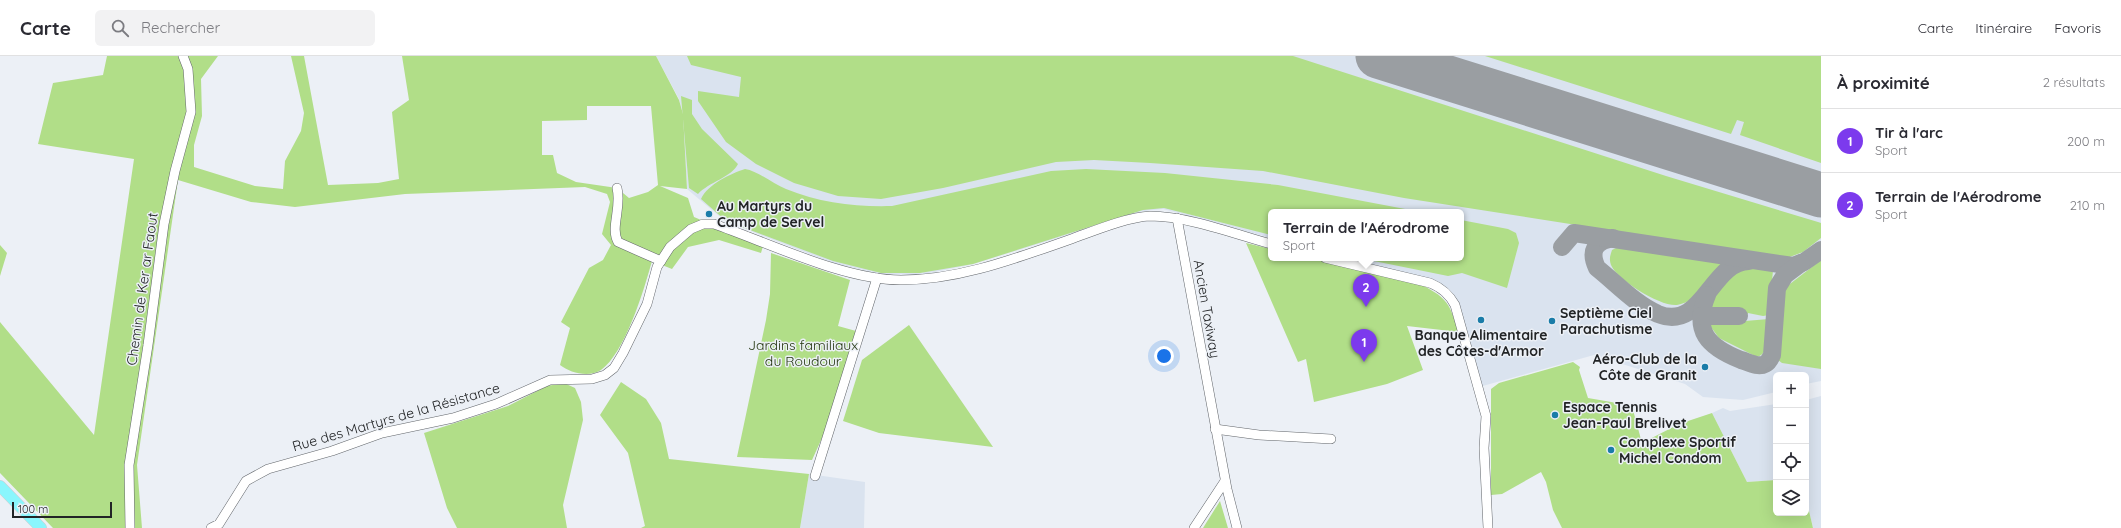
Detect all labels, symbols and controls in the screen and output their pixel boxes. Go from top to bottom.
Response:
search box [95,10,375,46]
text: Carte [20,16,71,40]
icon: search [109,17,131,39]
text: Rechercher [141,18,220,37]
text: Carte [1918,19,1953,37]
text: Itinéraire [1975,19,2032,37]
text: Favoris [2054,19,2101,37]
text: À proximité [1837,72,1930,93]
text: 2 résultats [2043,74,2105,90]
text: Tir à l'arc [1875,123,1943,142]
text: 1 [1847,133,1853,149]
text: 200 m [2067,133,2105,149]
text: Sport [1875,142,1907,158]
text: Terrain de l'Aérodrome [1875,187,2042,206]
place label: Au Martyrs du Camp de Servel [717,197,824,231]
text: 2 [1846,197,1854,213]
text: 210 m [2070,197,2105,213]
text: Sport [1875,206,1907,222]
marker: Au Martyrs du Camp de Servel [704,209,714,219]
popup [1268,209,1464,261]
street label: Chemin de Ker ar Faout [122,211,162,367]
text: Terrain de l'Aérodrome [1283,218,1449,237]
text: Sport [1283,237,1315,253]
street label: Ancien Taxiway [1189,258,1225,360]
pin: 2 [1353,274,1379,307]
place label: Septième Ciel Parachutisme [1560,304,1653,338]
marker: Banque Alimentaire des Côtes-d'Armor [1476,315,1486,325]
marker: Septième Ciel Parachutisme [1547,316,1557,326]
place label: Banque Alimentaire des Côtes-d'Armor [1415,326,1547,360]
pin: 1 [1351,329,1377,362]
park label: Jardins familiaux du Roudour [748,336,858,370]
your location [1154,346,1174,366]
place label: Aéro-Club de la Côte de Granit [1593,350,1697,384]
marker: Aéro-Club de la Côte de Granit [1700,362,1710,372]
map controls [1773,372,1809,516]
button: + [1773,372,1809,408]
street label: Rue des Martyrs de la Résistance [290,379,502,455]
place label: Espace Tennis Jean-Paul Brelivet [1563,398,1687,432]
button: − [1773,408,1809,444]
marker: Espace Tennis Jean-Paul Brelivet [1550,410,1560,420]
place label: Complexe Sportif Michel Condom [1619,433,1737,467]
button: locate [1773,444,1809,480]
marker: Complexe Sportif Michel Condom [1606,445,1616,455]
button: layers [1773,480,1809,516]
scale bar [12,500,112,519]
text: 100 m [18,502,48,516]

